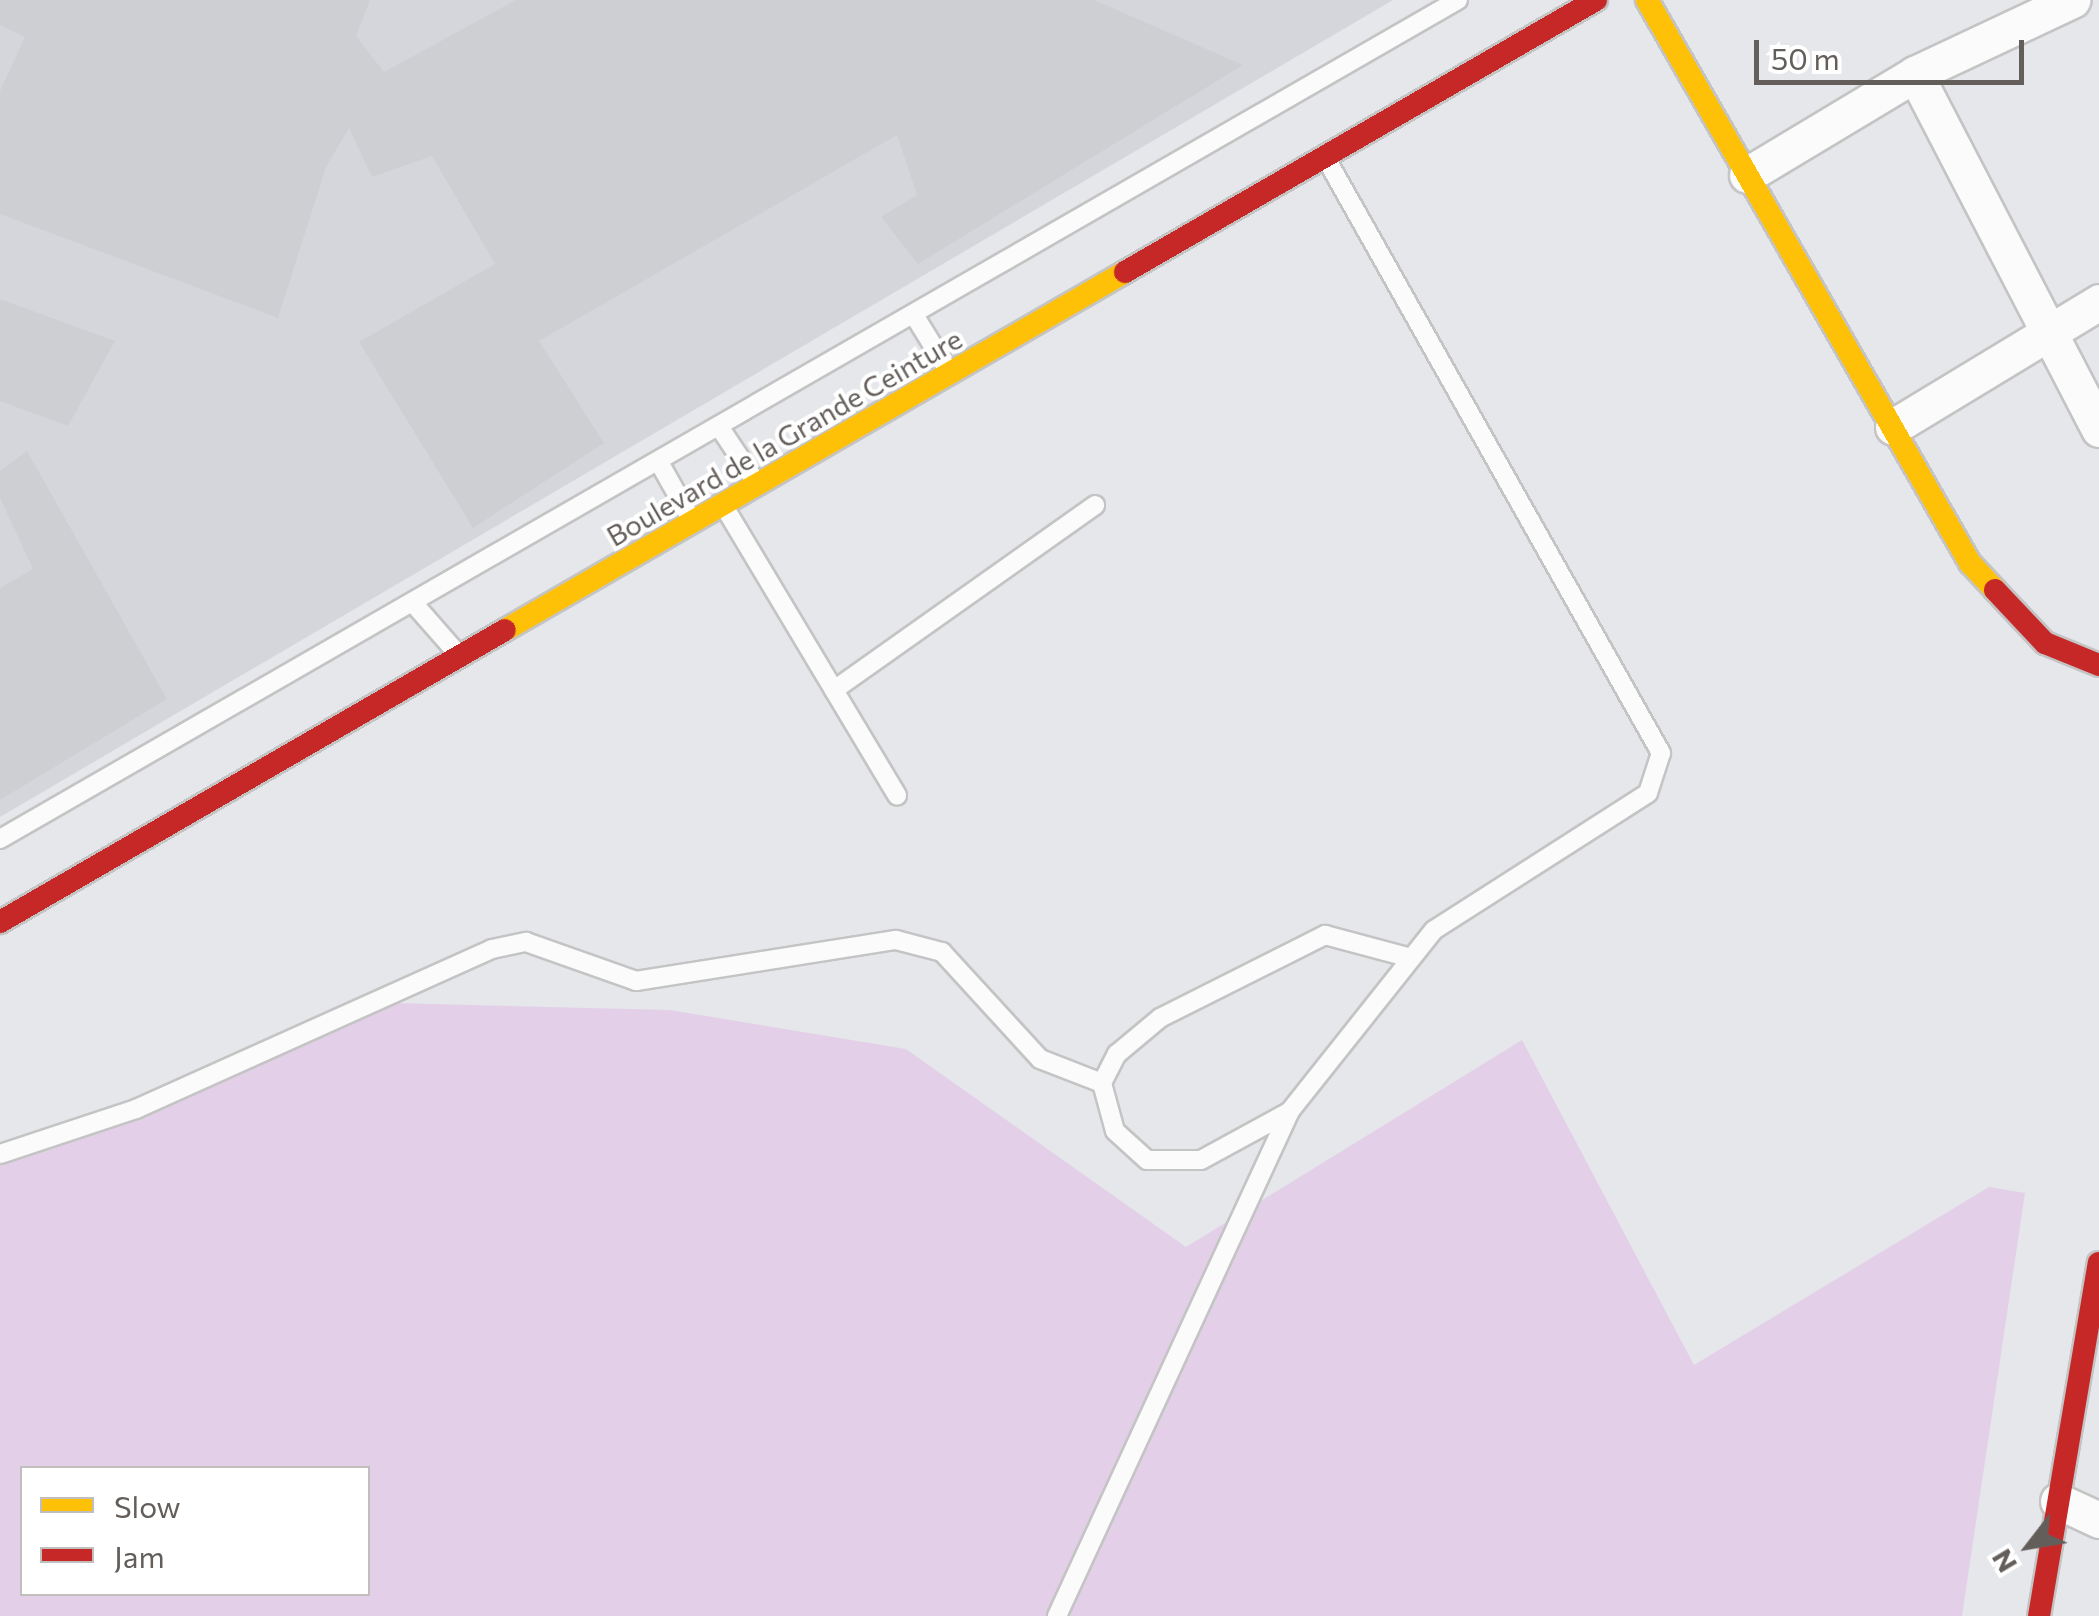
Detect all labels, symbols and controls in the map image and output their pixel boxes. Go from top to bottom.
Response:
scale bar [1759,20,2029,82]
text: 50 m [1771,39,1840,76]
street label: Boulevard de la Grande Ceinture [600,321,968,553]
legend [20,1466,370,1596]
text: Slow [114,1487,181,1524]
north arrow [1979,1496,2079,1596]
text: Jam [114,1537,165,1574]
text: N [1983,1544,2023,1579]

